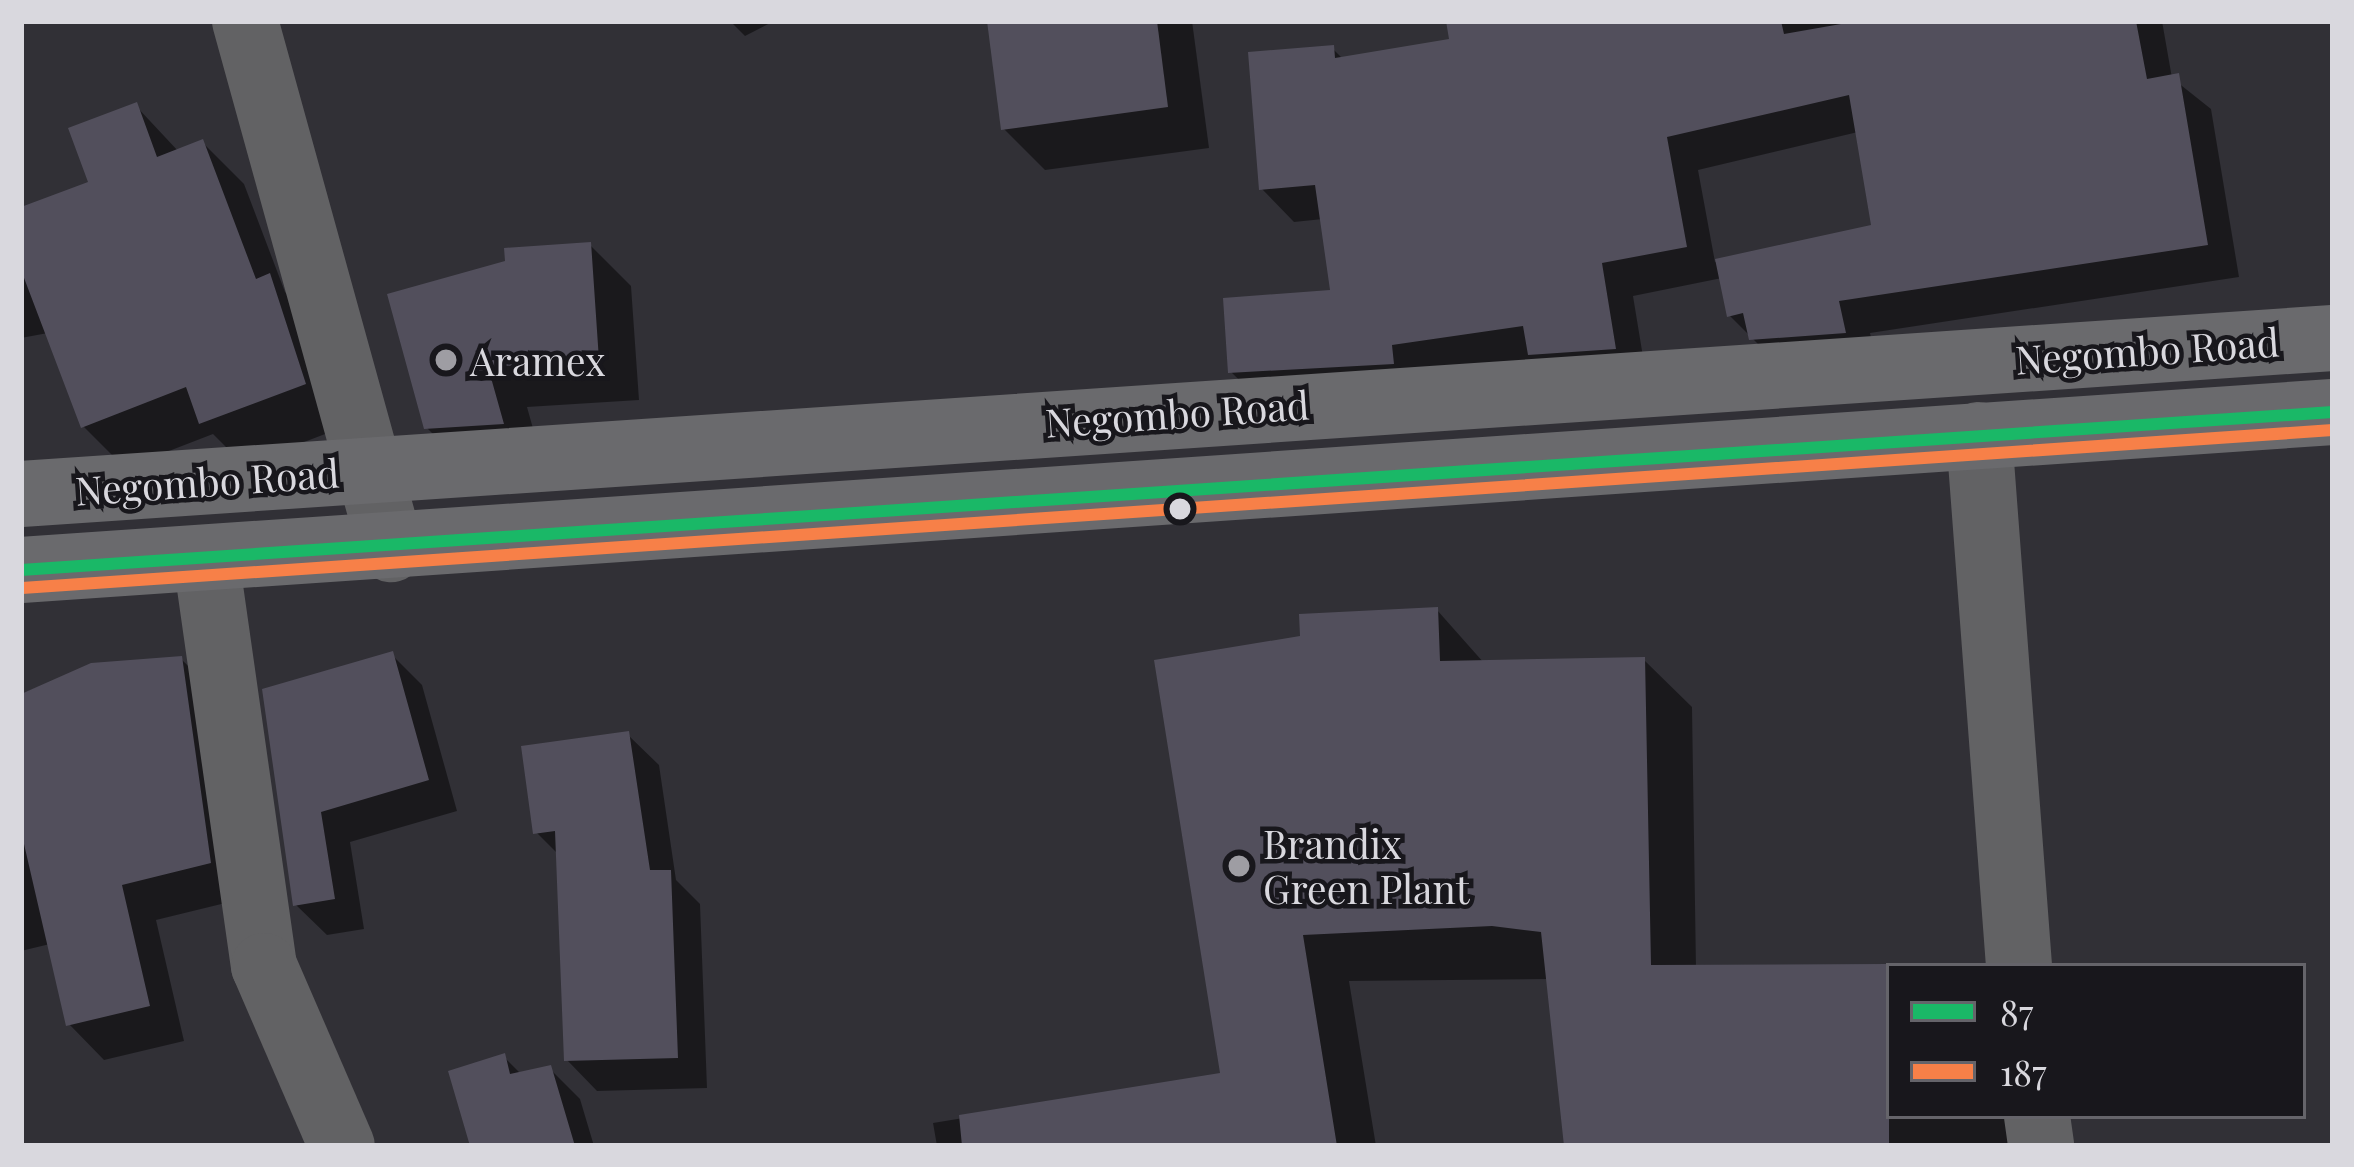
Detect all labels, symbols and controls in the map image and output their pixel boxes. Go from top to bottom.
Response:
street label: Negombo Road [2013,317,2281,383]
place label: Aramex [470,337,605,383]
marker: Aramex [433,347,459,373]
street label: Negombo Road [1043,380,1311,446]
street label: Negombo Road [73,448,341,514]
unlabelled marker [1169,498,1191,520]
place label: Brandix Green Plant [1263,821,1470,912]
marker: Brandix Green Plant [1226,853,1252,879]
legend [1886,963,2306,1119]
text: 87 [2000,987,2033,1035]
text: 187 [2000,1047,2047,1095]

